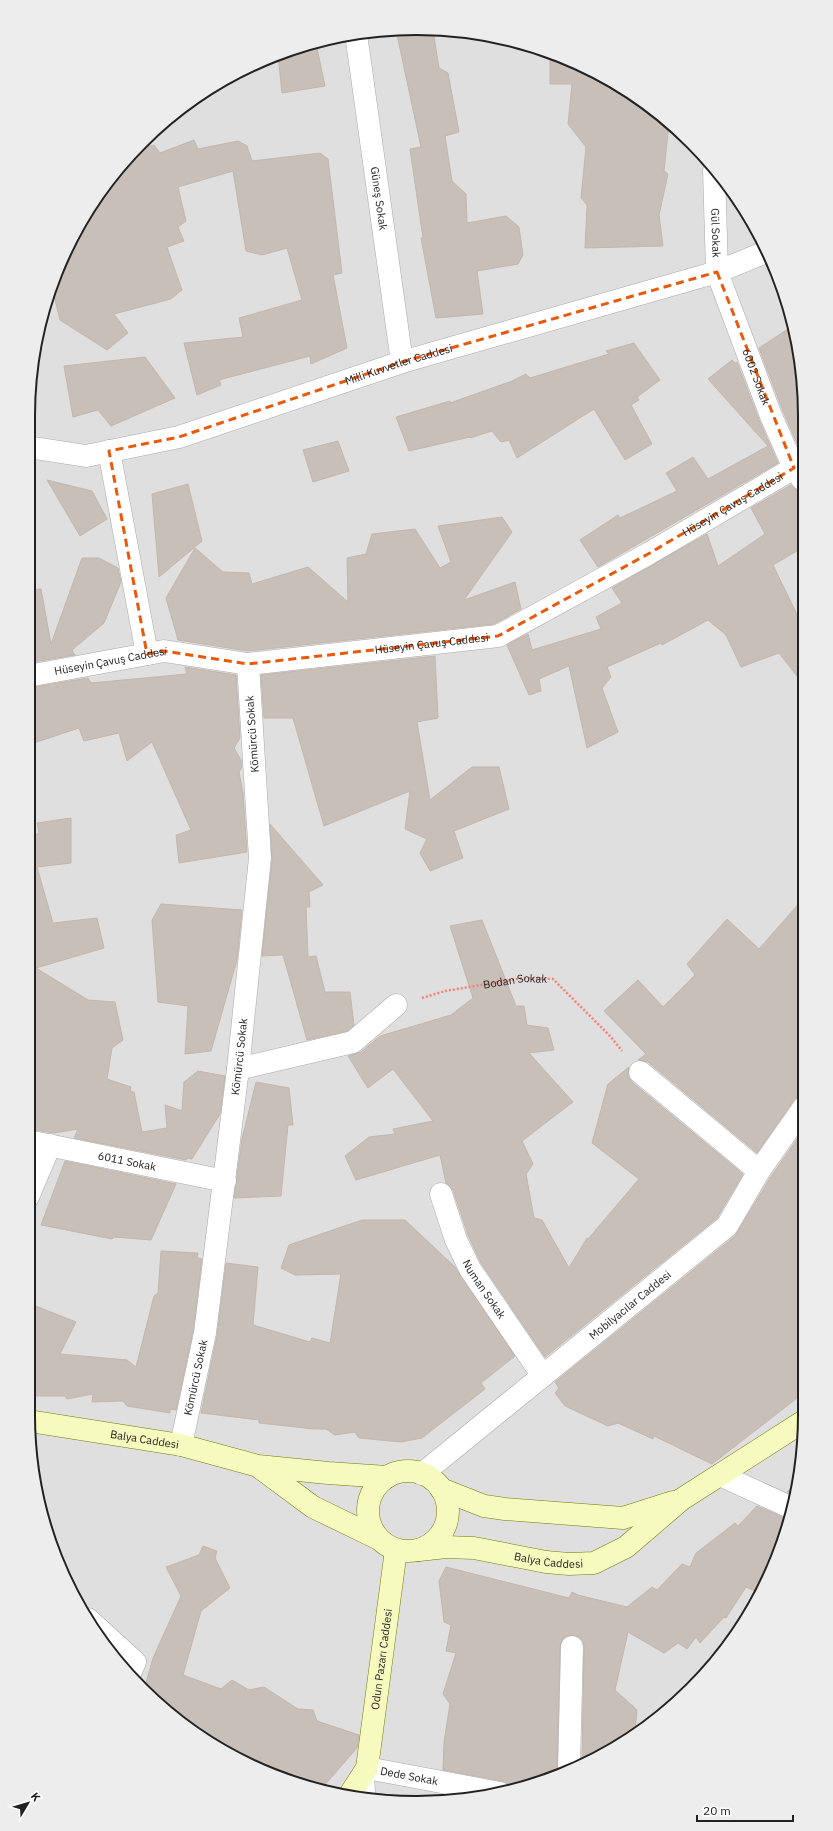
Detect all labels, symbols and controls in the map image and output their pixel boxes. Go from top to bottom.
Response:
street label: Güneş Sokak [368,166,390,231]
street label: Gül Sokak [708,208,724,258]
street label: Milli Kuvvetler Caddesi [343,341,454,388]
street label: 6002 Sokak [739,347,773,407]
street label: Hüseyin Çavuş Caddesi [680,469,785,539]
street label: Hüseyin Çavuş Caddesi [374,630,489,657]
street label: Hüseyin Çavuş Caddesi [53,644,168,678]
street label: Kömürcü Sokak [242,695,262,773]
street label: Bodan Sokak [482,971,548,992]
street label: Kömürcü Sokak [228,1017,250,1096]
street label: 6011 Sokak [97,1148,157,1174]
street label: Numan Sokak [459,1257,509,1322]
street label: Mobilyacılar Caddesi [586,1267,674,1342]
street label: Kömürcü Sokak [181,1338,210,1417]
street label: Balya Caddesi [109,1427,180,1452]
street label: Balya Caddesi [513,1549,583,1571]
street label: Odun Pazarı Caddesi [368,1608,395,1711]
street label: Dede Sokak [379,1764,439,1788]
north arrow [8,1783,48,1823]
text: K [28,1790,44,1804]
scale bar [697,1797,793,1823]
text: 20 m [703,1803,731,1818]

